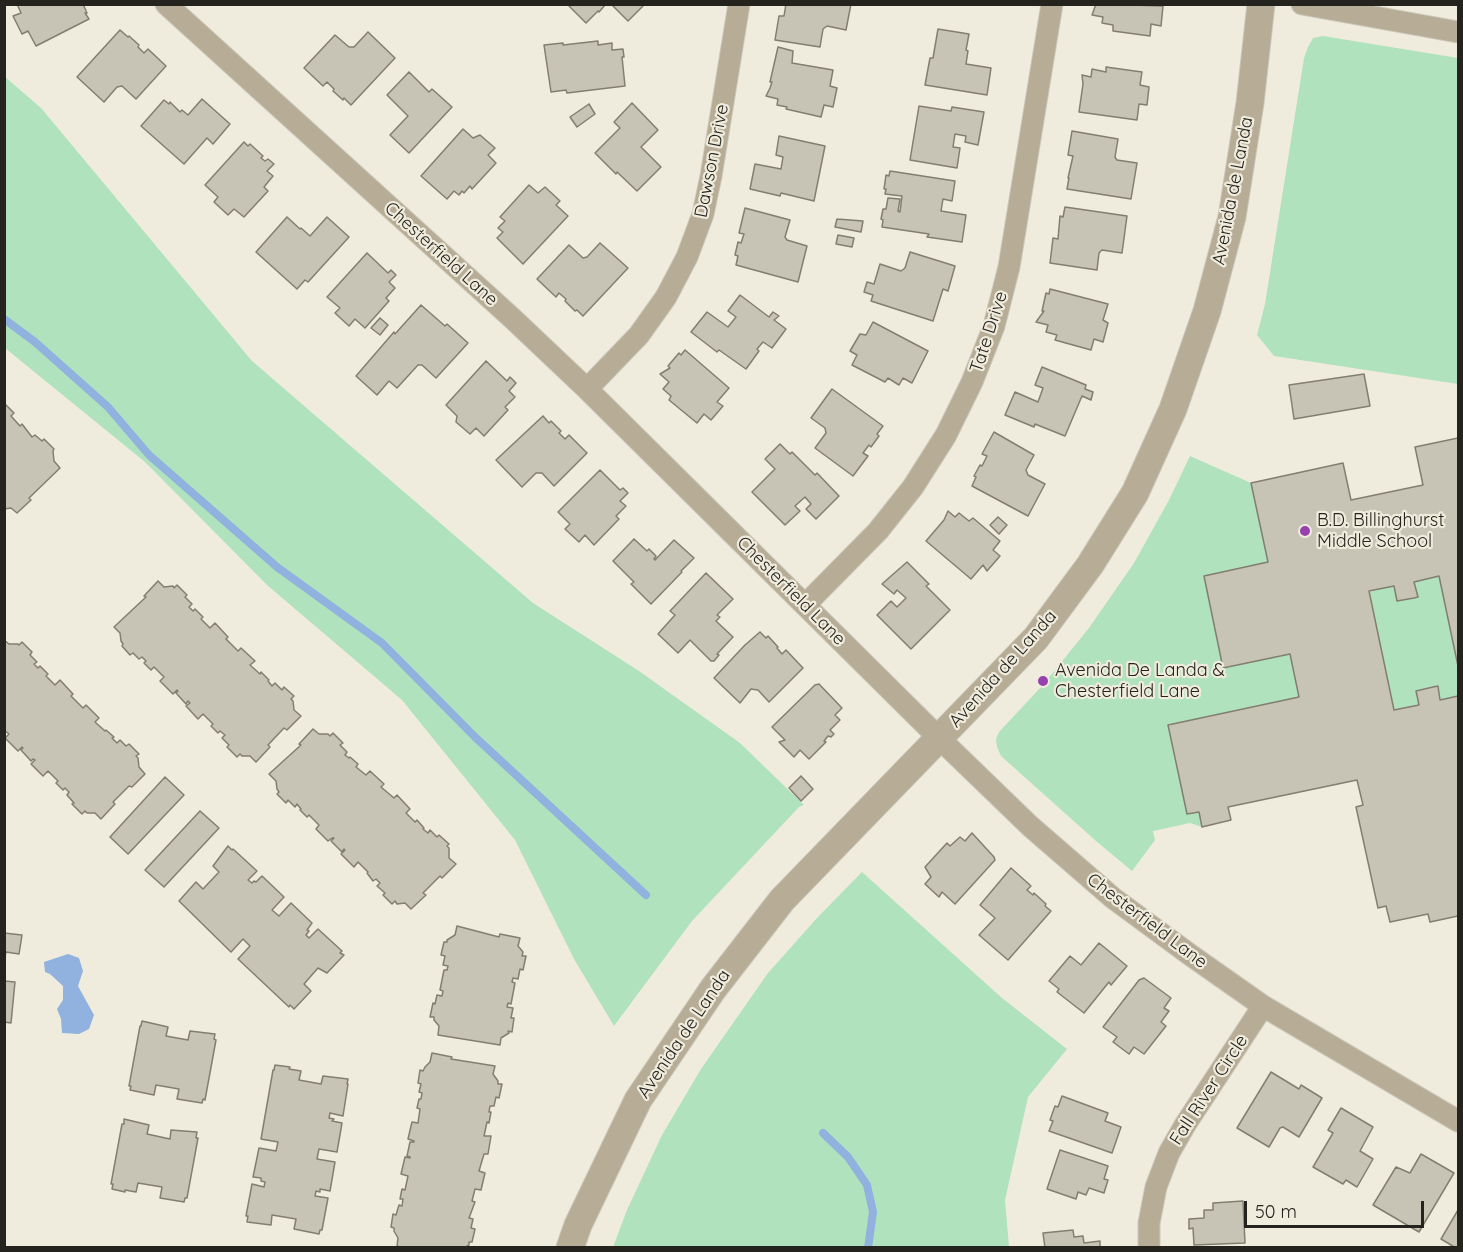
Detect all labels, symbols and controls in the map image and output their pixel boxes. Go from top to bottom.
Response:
street label: Dawson Drive [690,102,734,220]
street label: Avenida de Landa [1208,115,1258,267]
street label: Chesterfield Lane [380,197,502,311]
street label: Tate Drive [966,289,1012,375]
place label: B.D. Billinghurst Middle School [1317,510,1444,552]
marker: B.D. Billinghurst Middle School [1298,524,1312,538]
street label: Chesterfield Lane [732,532,850,650]
street label: Avenida de Landa [945,606,1061,732]
place label: Avenida De Landa & Chesterfield Lane [1055,660,1225,702]
marker: Avenida De Landa & Chesterfield Lane [1036,674,1050,688]
street label: Chesterfield Lane [1083,869,1211,973]
street label: Avenida de Landa [633,966,735,1102]
street label: Fall River Circle [1165,1031,1253,1149]
scale bar [1247,1189,1427,1227]
text: 50 m [1255,1200,1297,1223]

